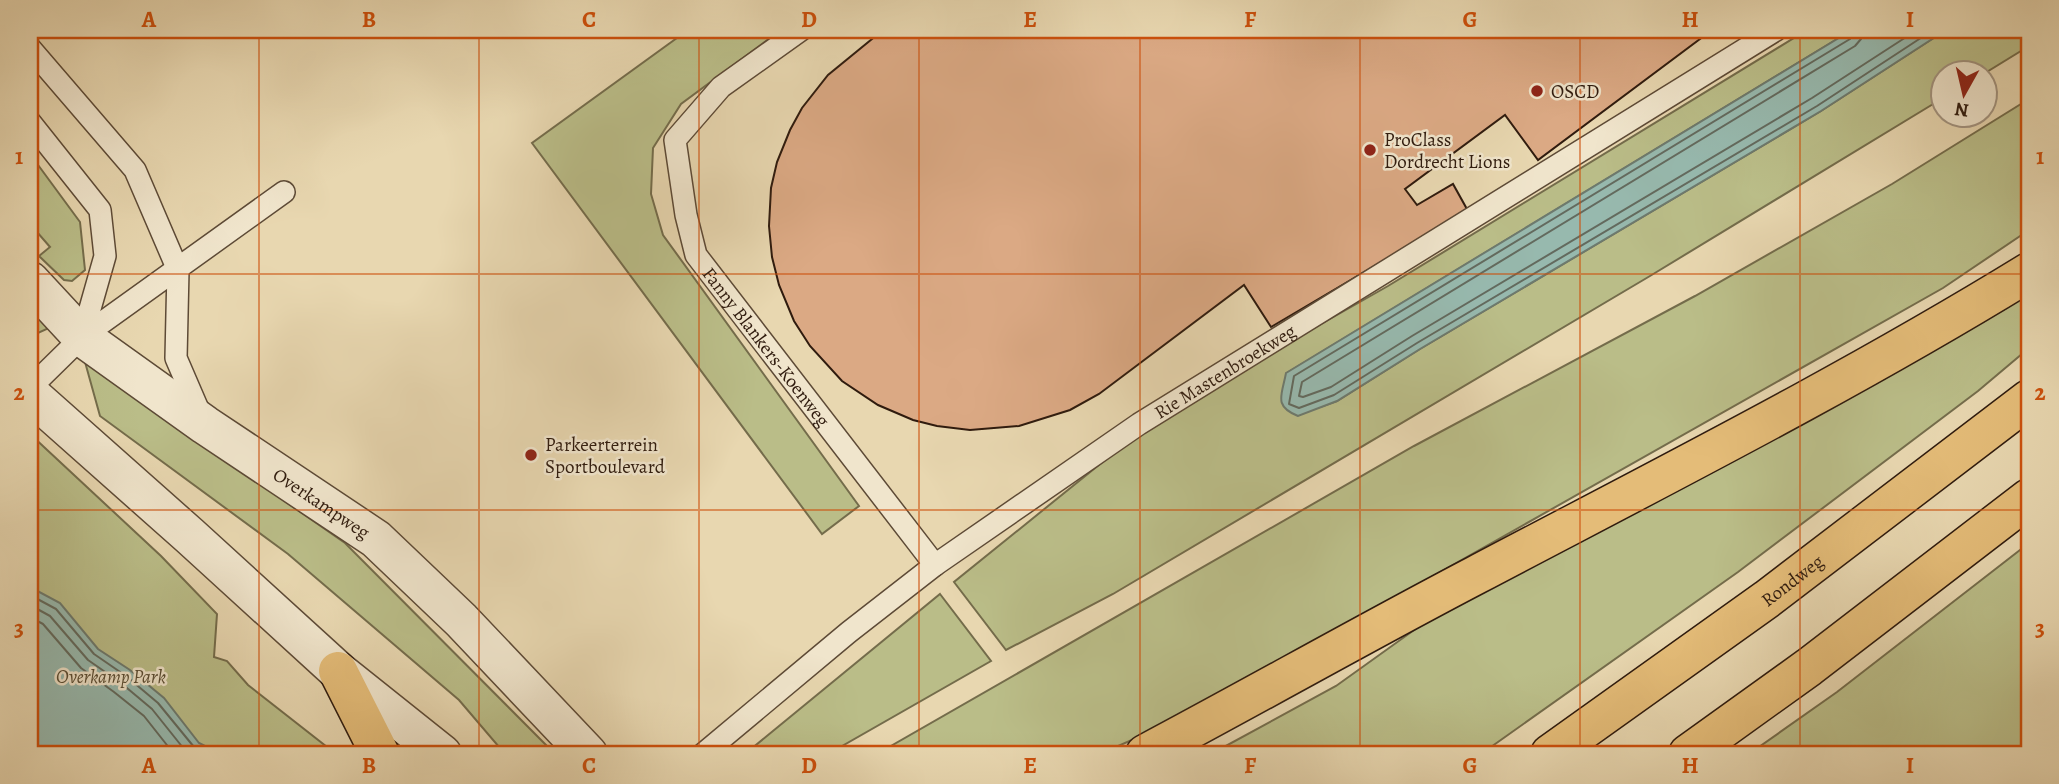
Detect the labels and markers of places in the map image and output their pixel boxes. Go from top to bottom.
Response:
place label: OSCD [1551,79,1599,105]
marker: OSCD [1529,83,1545,99]
place label: ProClass Dordrecht Lions [1384,127,1510,175]
marker: ProClass Dordrecht Lions [1362,142,1378,158]
place label: Parkeerterrein Sportboulevard [545,432,666,480]
marker: Parkeerterrein Sportboulevard [523,447,539,463]

